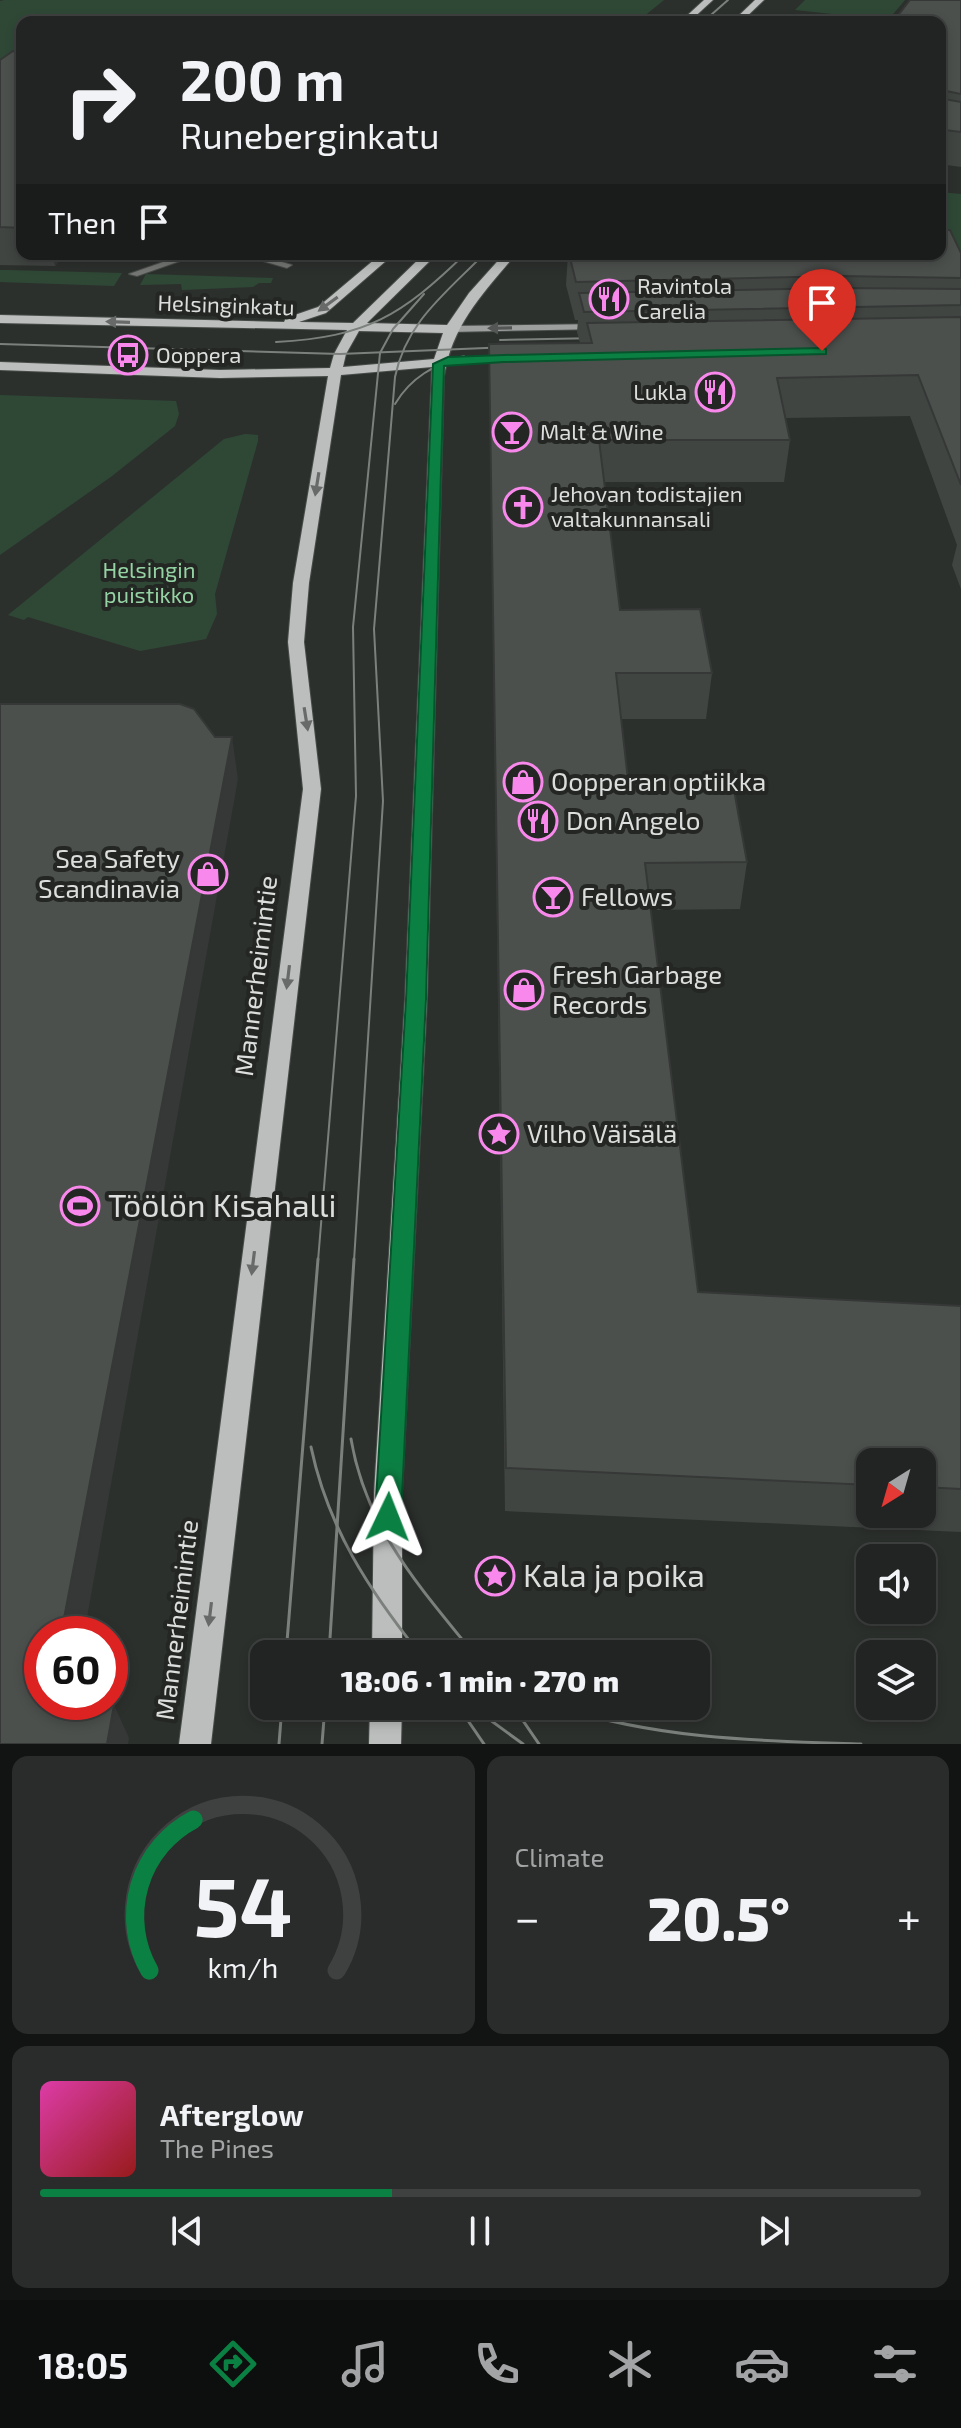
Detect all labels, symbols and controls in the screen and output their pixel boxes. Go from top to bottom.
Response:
text: 200 m [180,45,345,112]
icon: right [48,48,152,152]
text: Runeberginkatu [180,113,439,156]
icon: arrive [132,200,176,244]
text: Then [48,204,116,240]
pin [788,269,856,351]
place label: Ravintola Carelia [637,272,732,323]
restaurant icon: Ravintola Carelia [588,278,630,320]
icon: arrive [800,281,844,325]
street label: Helsinginkatu [157,289,295,319]
one-way arrow [317,296,339,312]
one-way arrow [105,316,130,329]
one-way arrow [487,322,512,334]
bus stop icon: Ooppera [107,334,149,376]
place label: Ooppera [156,341,241,367]
restaurant icon: Lukla [694,371,736,413]
place label: Lukla [633,378,687,404]
bar icon: Malt & Wine [491,411,533,453]
place label: Malt & Wine [540,418,664,444]
one-way arrow [310,472,323,497]
place label: Jehovan todistajien valtakunnansali [551,480,743,531]
church icon: Jehovan todistajien valtakunnansali [502,486,544,528]
park label: Helsingin puistikko [103,556,195,607]
one-way arrow [300,707,312,732]
shop icon: Oopperan optiikka [502,761,544,803]
place label: Oopperan optiikka [551,765,766,796]
restaurant icon: Don Angelo [517,800,559,842]
place label: Don Angelo [566,804,700,835]
place label: Sea Safety Scandinavia [38,842,180,903]
shop icon: Sea Safety Scandinavia [187,853,229,895]
street label: Mannerheimintie [227,874,282,1078]
bar icon: Fellows [532,876,574,918]
place label: Fellows [581,880,673,911]
place label: Fresh Garbage Records [552,958,722,1019]
one-way arrow [281,965,294,990]
shop icon: Fresh Garbage Records [503,969,545,1011]
place icon: Vilho Väisälä [478,1113,520,1155]
place label: Vilho Väisälä [527,1117,677,1148]
sports icon: Töölön Kisahalli [59,1185,101,1227]
place label: Töölön Kisahalli [108,1185,337,1223]
one-way arrow [246,1251,259,1276]
north arrow [856,1448,936,1528]
map controls [856,1448,936,1720]
position arrow [346,1475,430,1559]
street label: Mannerheimintie [148,1518,203,1722]
button: sound [856,1544,936,1624]
place icon: Kala ja poika [474,1555,516,1597]
place label: Kala ja poika [523,1555,705,1594]
one-way arrow [204,1602,217,1627]
speed limit sign: 60 [24,1616,128,1720]
button: layers [856,1640,936,1720]
text: 18:06 · 1 min · 270 m [341,1662,619,1698]
text: Climate [515,1841,604,1872]
text: 54 [194,1854,293,1954]
text: 20.5° [647,1881,790,1953]
text: − [515,1890,540,1943]
text: + [897,1890,921,1943]
text: km/h [208,1949,279,1984]
text: Afterglow [160,2096,304,2132]
text: The Pines [160,2132,274,2163]
icon: previous [165,2209,209,2253]
icon: pause [458,2209,502,2253]
icon: next [752,2209,796,2253]
icon: directions [205,2336,261,2392]
icon: music [337,2336,393,2392]
icon: phone [469,2336,525,2392]
icon: climate [602,2336,658,2392]
icon: car [734,2336,790,2392]
icon: filters [867,2336,923,2392]
text: 18:05 [38,2343,128,2386]

